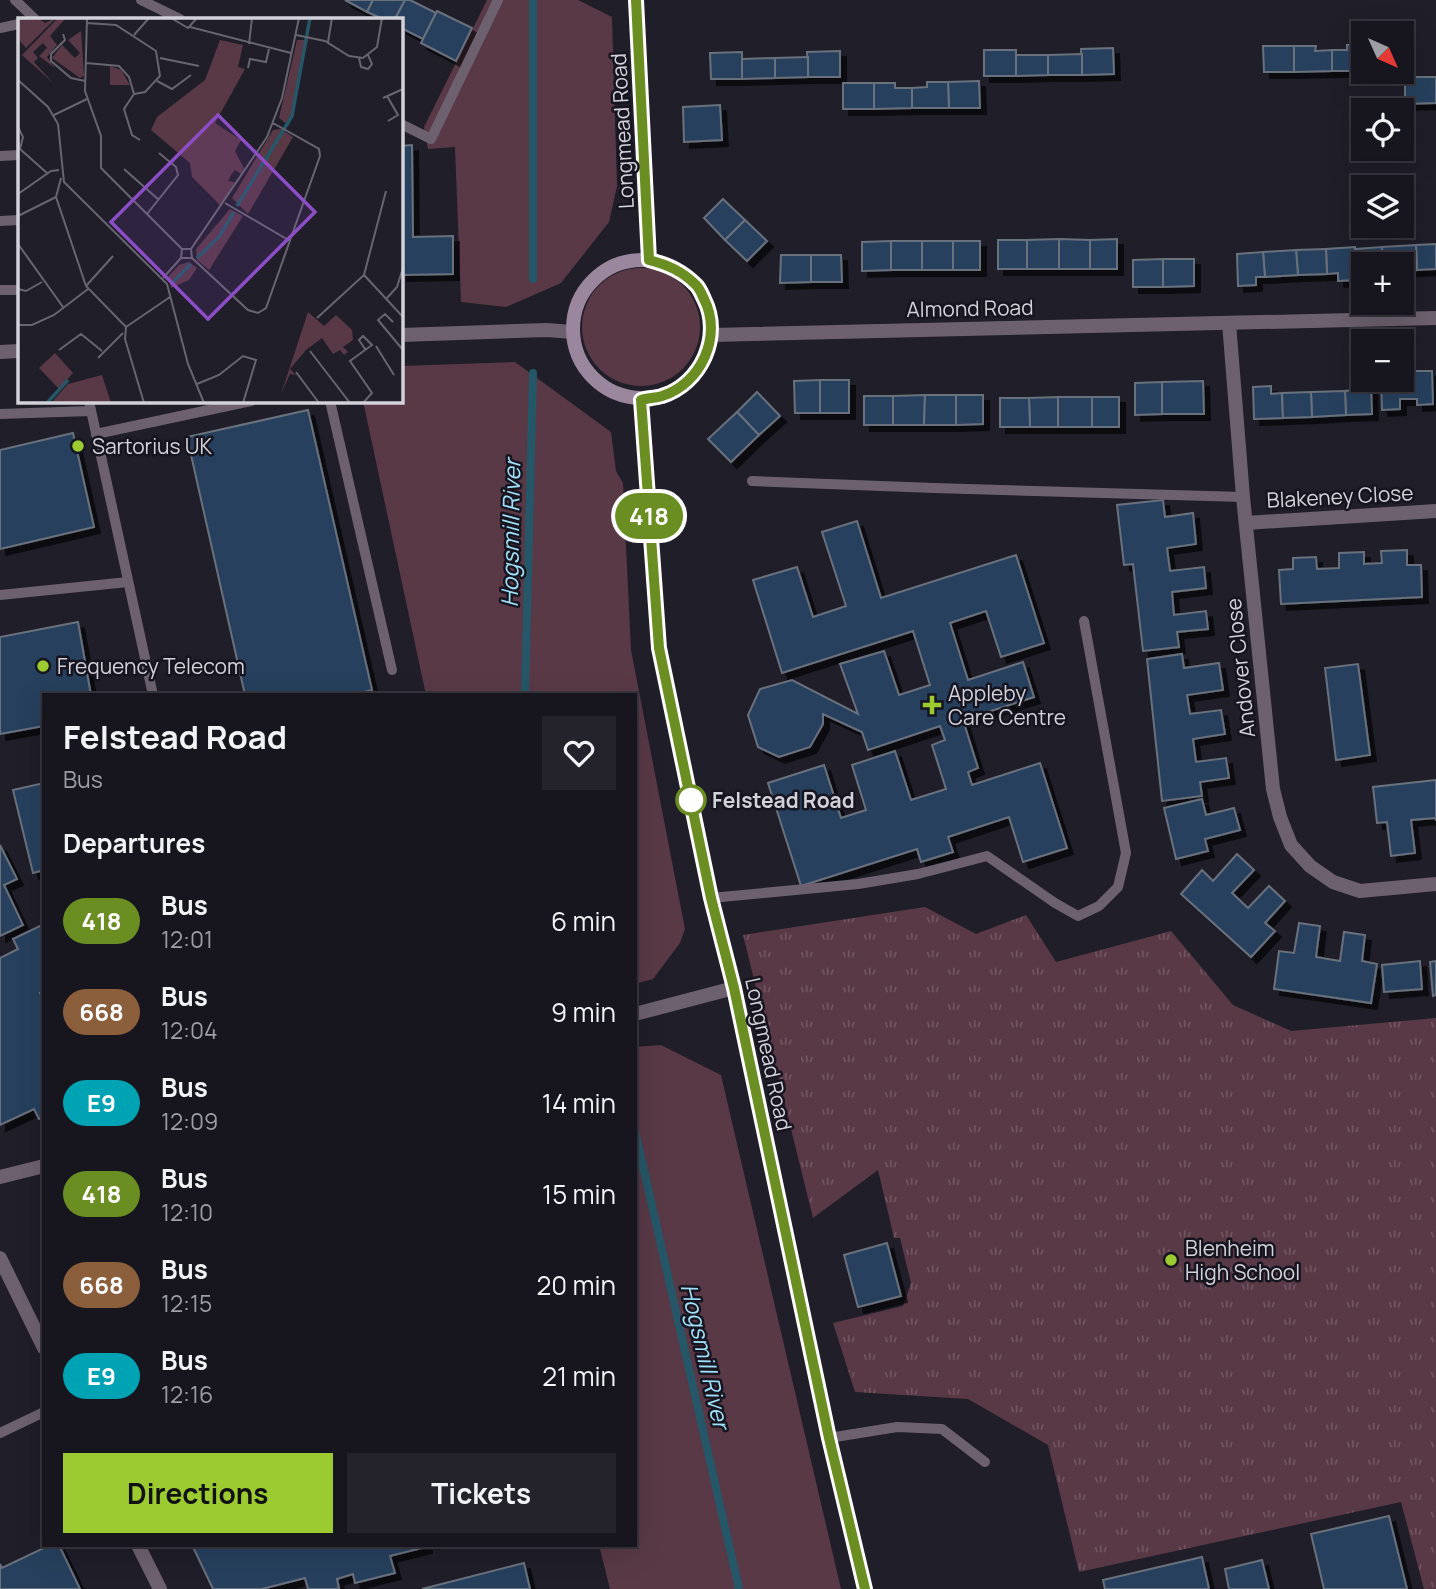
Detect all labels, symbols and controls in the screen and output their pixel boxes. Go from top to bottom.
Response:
inset map [18,18,402,402]
north arrow [1351,21,1414,84]
map controls [1351,21,1414,392]
street label: Longmead Road [604,52,640,210]
button: locate [1351,98,1414,161]
button: layers [1351,175,1414,238]
button: + [1351,252,1414,315]
street label: Almond Road [906,293,1034,323]
button: − [1351,329,1414,392]
place label: Sartorius UK [92,432,213,460]
marker: Sartorius UK [70,438,86,454]
water label: Hogsmill River [493,456,527,607]
street label: Blakeney Close [1266,478,1414,514]
line badge: 418 [609,493,689,539]
text: 418 [629,499,669,532]
street label: Andover Close [1219,597,1261,739]
place label: Frequency Telecom [57,652,245,680]
marker: Frequency Telecom [35,658,51,674]
place label: Appleby Care Centre [948,679,1066,731]
marker: Appleby Care Centre [922,695,942,715]
text: Felstead Road [63,714,287,759]
button: heart [542,716,616,790]
text: Bus [63,763,103,795]
marker: Felstead Road [676,785,706,815]
place label: Felstead Road [712,786,855,814]
text: Departures [63,825,205,861]
text: Bus [161,887,208,923]
text: 6 min [551,903,616,939]
text: 418 [82,904,121,937]
text: 12:01 [161,923,213,955]
street label: Longmead Road [739,975,799,1133]
text: Bus [161,978,208,1014]
text: 9 min [551,994,616,1030]
text: 668 [79,995,124,1028]
text: 12:04 [161,1014,218,1046]
text: Bus [161,1069,208,1105]
text: 14 min [542,1085,616,1121]
text: E9 [87,1086,116,1119]
text: 12:09 [161,1105,218,1137]
text: Bus [161,1160,208,1196]
text: 15 min [542,1176,616,1212]
text: 418 [82,1177,121,1210]
text: 12:10 [161,1196,213,1228]
place label: Blenheim High School [1185,1234,1300,1286]
text: Bus [161,1251,208,1287]
marker: Blenheim High School [1163,1252,1179,1268]
text: 20 min [537,1267,616,1303]
text: 668 [79,1268,124,1301]
water label: Hogsmill River [674,1280,739,1434]
text: 12:15 [161,1287,212,1319]
text: Bus [161,1342,208,1378]
text: 21 min [542,1358,616,1394]
text: E9 [87,1359,116,1392]
text: 12:16 [161,1378,213,1410]
button: Directions [63,1453,333,1533]
button: Tickets [347,1453,616,1533]

